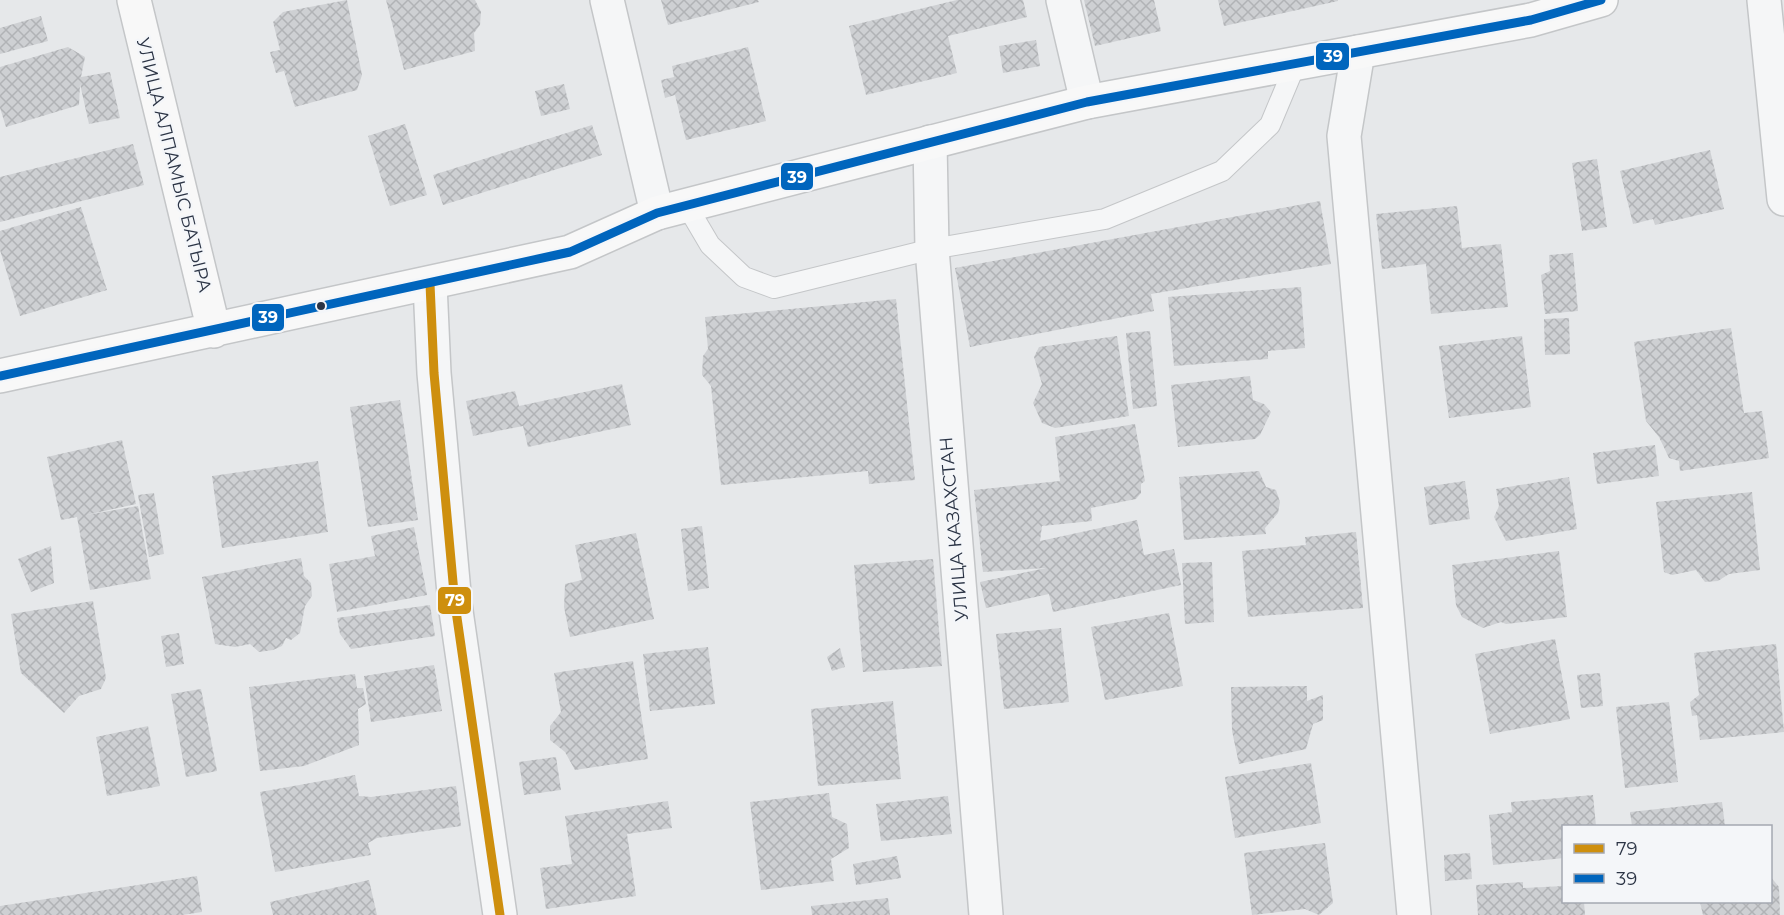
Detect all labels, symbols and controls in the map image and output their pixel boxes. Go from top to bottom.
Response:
street label: УЛИЦА АЛПАМЫС БАТЫРА [132,35,216,295]
line badge: 39 [1315,42,1350,71]
text: 39 [1322,47,1343,66]
line badge: 39 [780,162,814,191]
text: 39 [786,168,807,187]
unlabelled marker [315,300,327,312]
line badge: 39 [251,303,285,332]
text: 39 [257,308,278,327]
street label: УЛИЦА КАЗАХСТАН [935,436,973,622]
line badge: 79 [437,586,472,615]
text: 79 [445,591,465,610]
legend [1562,825,1772,903]
text: 79 [1616,838,1638,860]
text: 39 [1616,868,1637,890]

